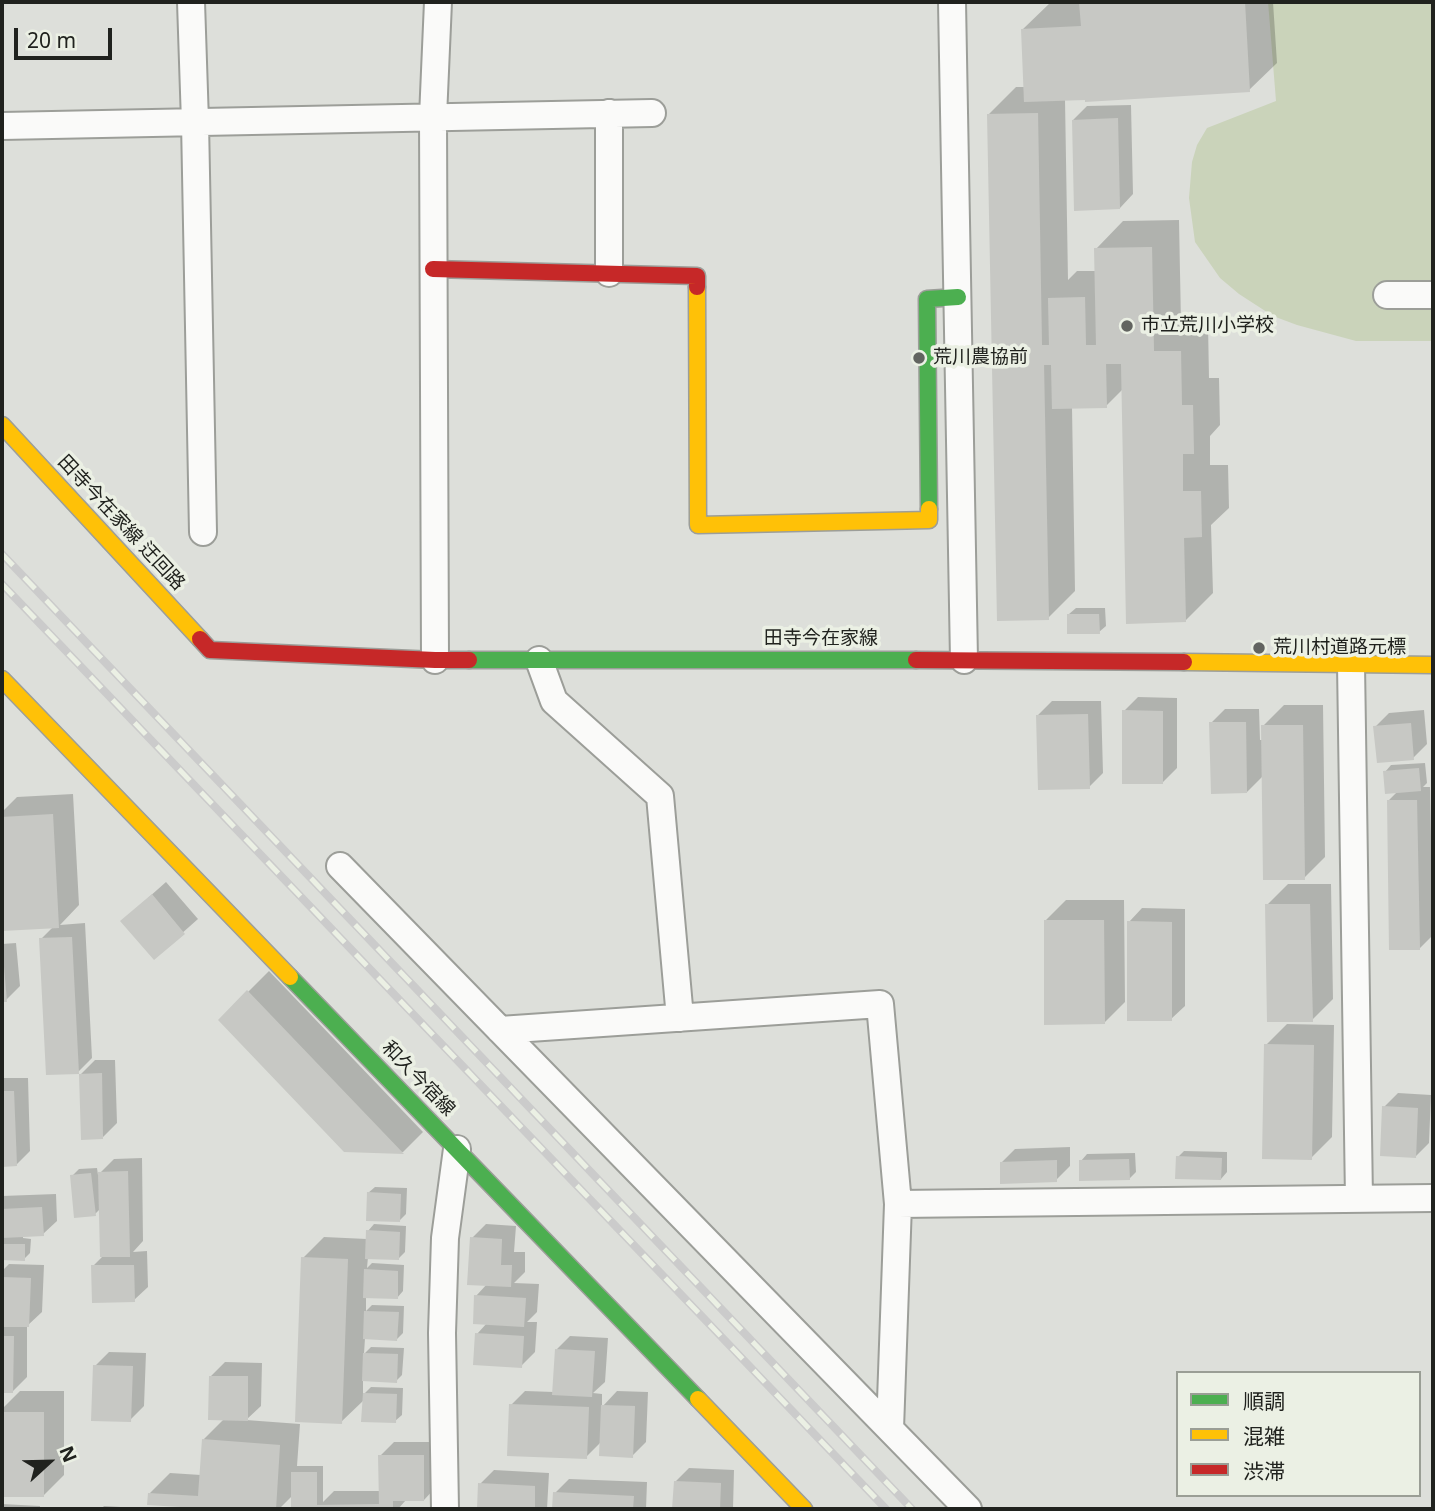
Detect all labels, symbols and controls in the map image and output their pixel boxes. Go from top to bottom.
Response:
scale bar [18,14,116,58]
text: 20 m [27,26,76,54]
place label: 市立荒川小学校 [1141,315,1274,337]
marker: 市立荒川小学校 [1119,318,1135,334]
place label: 荒川農協前 [933,347,1028,369]
marker: 荒川農協前 [911,350,927,366]
street label: 田寺今在家線 迂回路 [53,451,189,595]
street label: 田寺今在家線 [764,628,878,650]
place label: 荒川村道路元標 [1273,637,1406,659]
marker: 荒川村道路元標 [1251,640,1267,656]
street label: 和久今宿線 [377,1037,459,1121]
legend [1176,1371,1421,1497]
text: 順調 [1243,1387,1285,1415]
text: 混雑 [1243,1422,1285,1450]
north arrow [14,1427,84,1497]
text: N [54,1442,83,1466]
text: 渋滞 [1243,1457,1285,1485]

